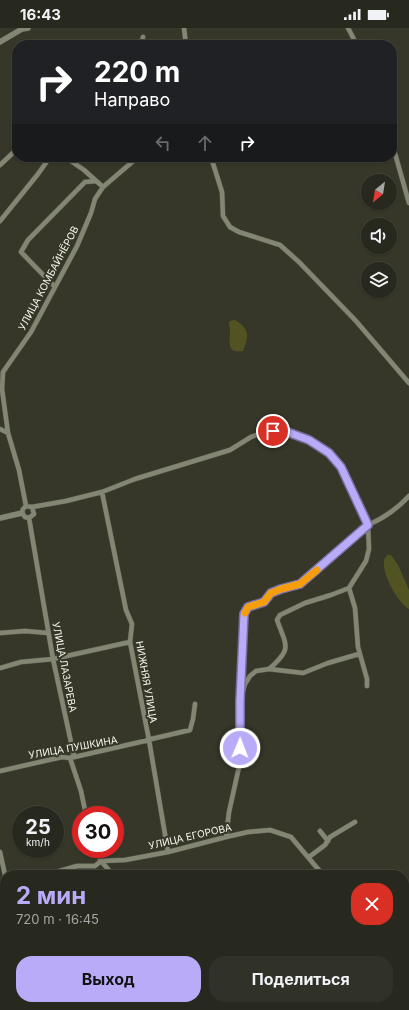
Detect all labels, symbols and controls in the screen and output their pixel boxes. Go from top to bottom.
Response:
text: 16:43 [20,5,61,24]
text: 220 m [94,55,180,89]
icon: right [28,56,80,108]
text: Направо [94,89,170,110]
icon: left [152,132,174,154]
icon: ahead [194,132,216,154]
icon: right [236,132,258,154]
north arrow [361,174,397,210]
map controls [361,174,397,298]
button: sound [361,218,397,254]
street label: УЛИЦА КОМБАЙНЁРОВ [15,223,81,332]
button: layers [361,262,397,298]
pin [256,414,290,448]
icon: arrive [262,420,284,442]
street label: УЛИЦА ЛАЗАРЕВА [50,621,80,713]
street label: НИЖНЯЯ УЛИЦА [134,640,160,724]
position arrow [219,727,261,769]
street label: УЛИЦА ПУШКИНА [28,733,119,761]
speed limit sign: 30 [72,806,124,858]
text: 25 [25,815,51,839]
street label: УЛИЦА ЕГОРОВА [147,821,233,851]
text: km/h [26,836,50,848]
text: 2 мин [16,881,86,910]
button: close [351,883,393,925]
text: 720 m · 16:45 [16,911,99,927]
button: Выход [16,956,201,1002]
button: Поделиться [209,956,393,1002]

